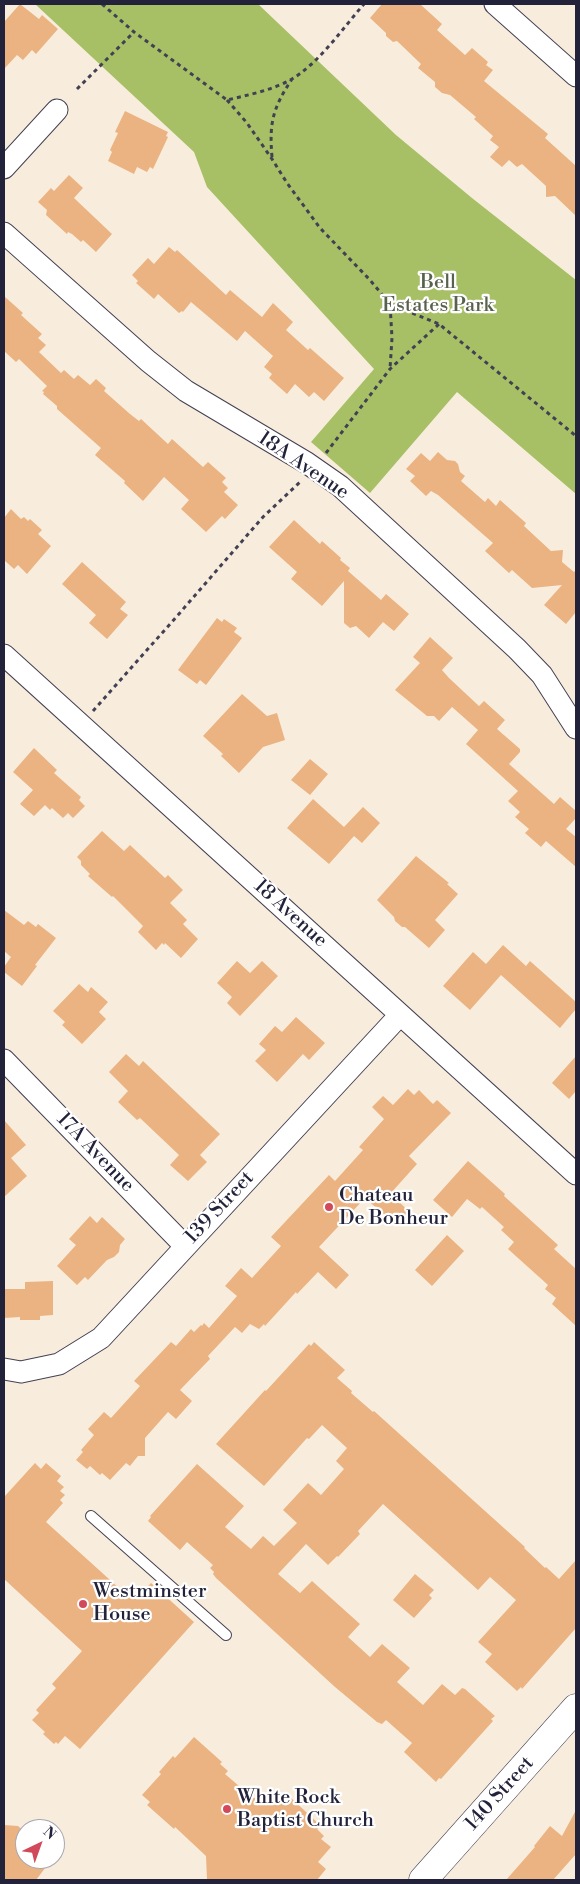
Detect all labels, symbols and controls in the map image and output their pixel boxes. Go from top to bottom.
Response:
park label: Bell Estates Park [382,271,494,318]
street label: 18A Avenue [253,427,353,505]
street label: 18 Avenue [248,875,332,953]
street label: 17A Avenue [51,1108,139,1198]
street label: 139 Street [180,1167,260,1249]
place label: Chateau De Bonheur [339,1184,448,1231]
marker: Chateau De Bonheur [323,1201,335,1213]
place label: Westminster House [93,1580,207,1627]
marker: Westminster House [77,1598,89,1610]
street label: 140 Street [460,1752,540,1836]
place label: White Rock Baptist Church [237,1786,374,1833]
marker: White Rock Baptist Church [221,1803,233,1815]
north arrow [15,1819,65,1869]
text: N [39,1823,60,1844]

